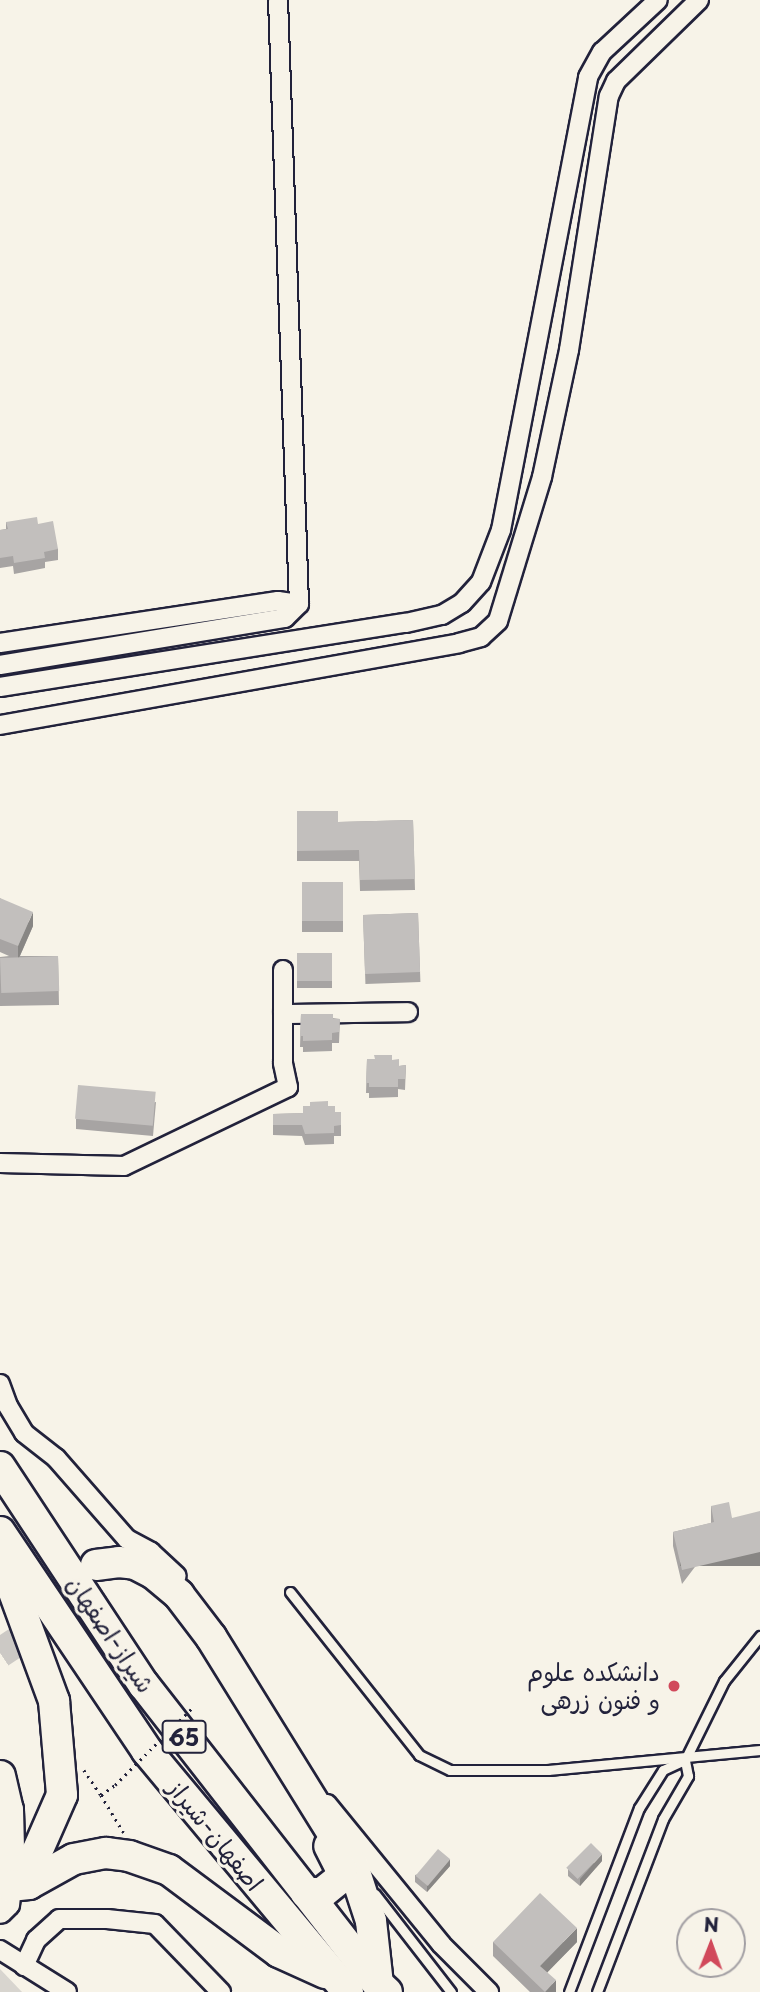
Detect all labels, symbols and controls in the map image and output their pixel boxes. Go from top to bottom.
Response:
street label: شیراز-اصفهان [61,1570,161,1698]
place label: دانشکده علوم و فنون زرهی [527,1658,660,1714]
marker: دانشکده علوم و فنون زرهی [666,1678,682,1694]
road number: 65 [161,1718,207,1756]
street label: اصفهان-شیراز [162,1774,270,1896]
north arrow [676,1908,746,1978]
text: N [704,1910,719,1938]

